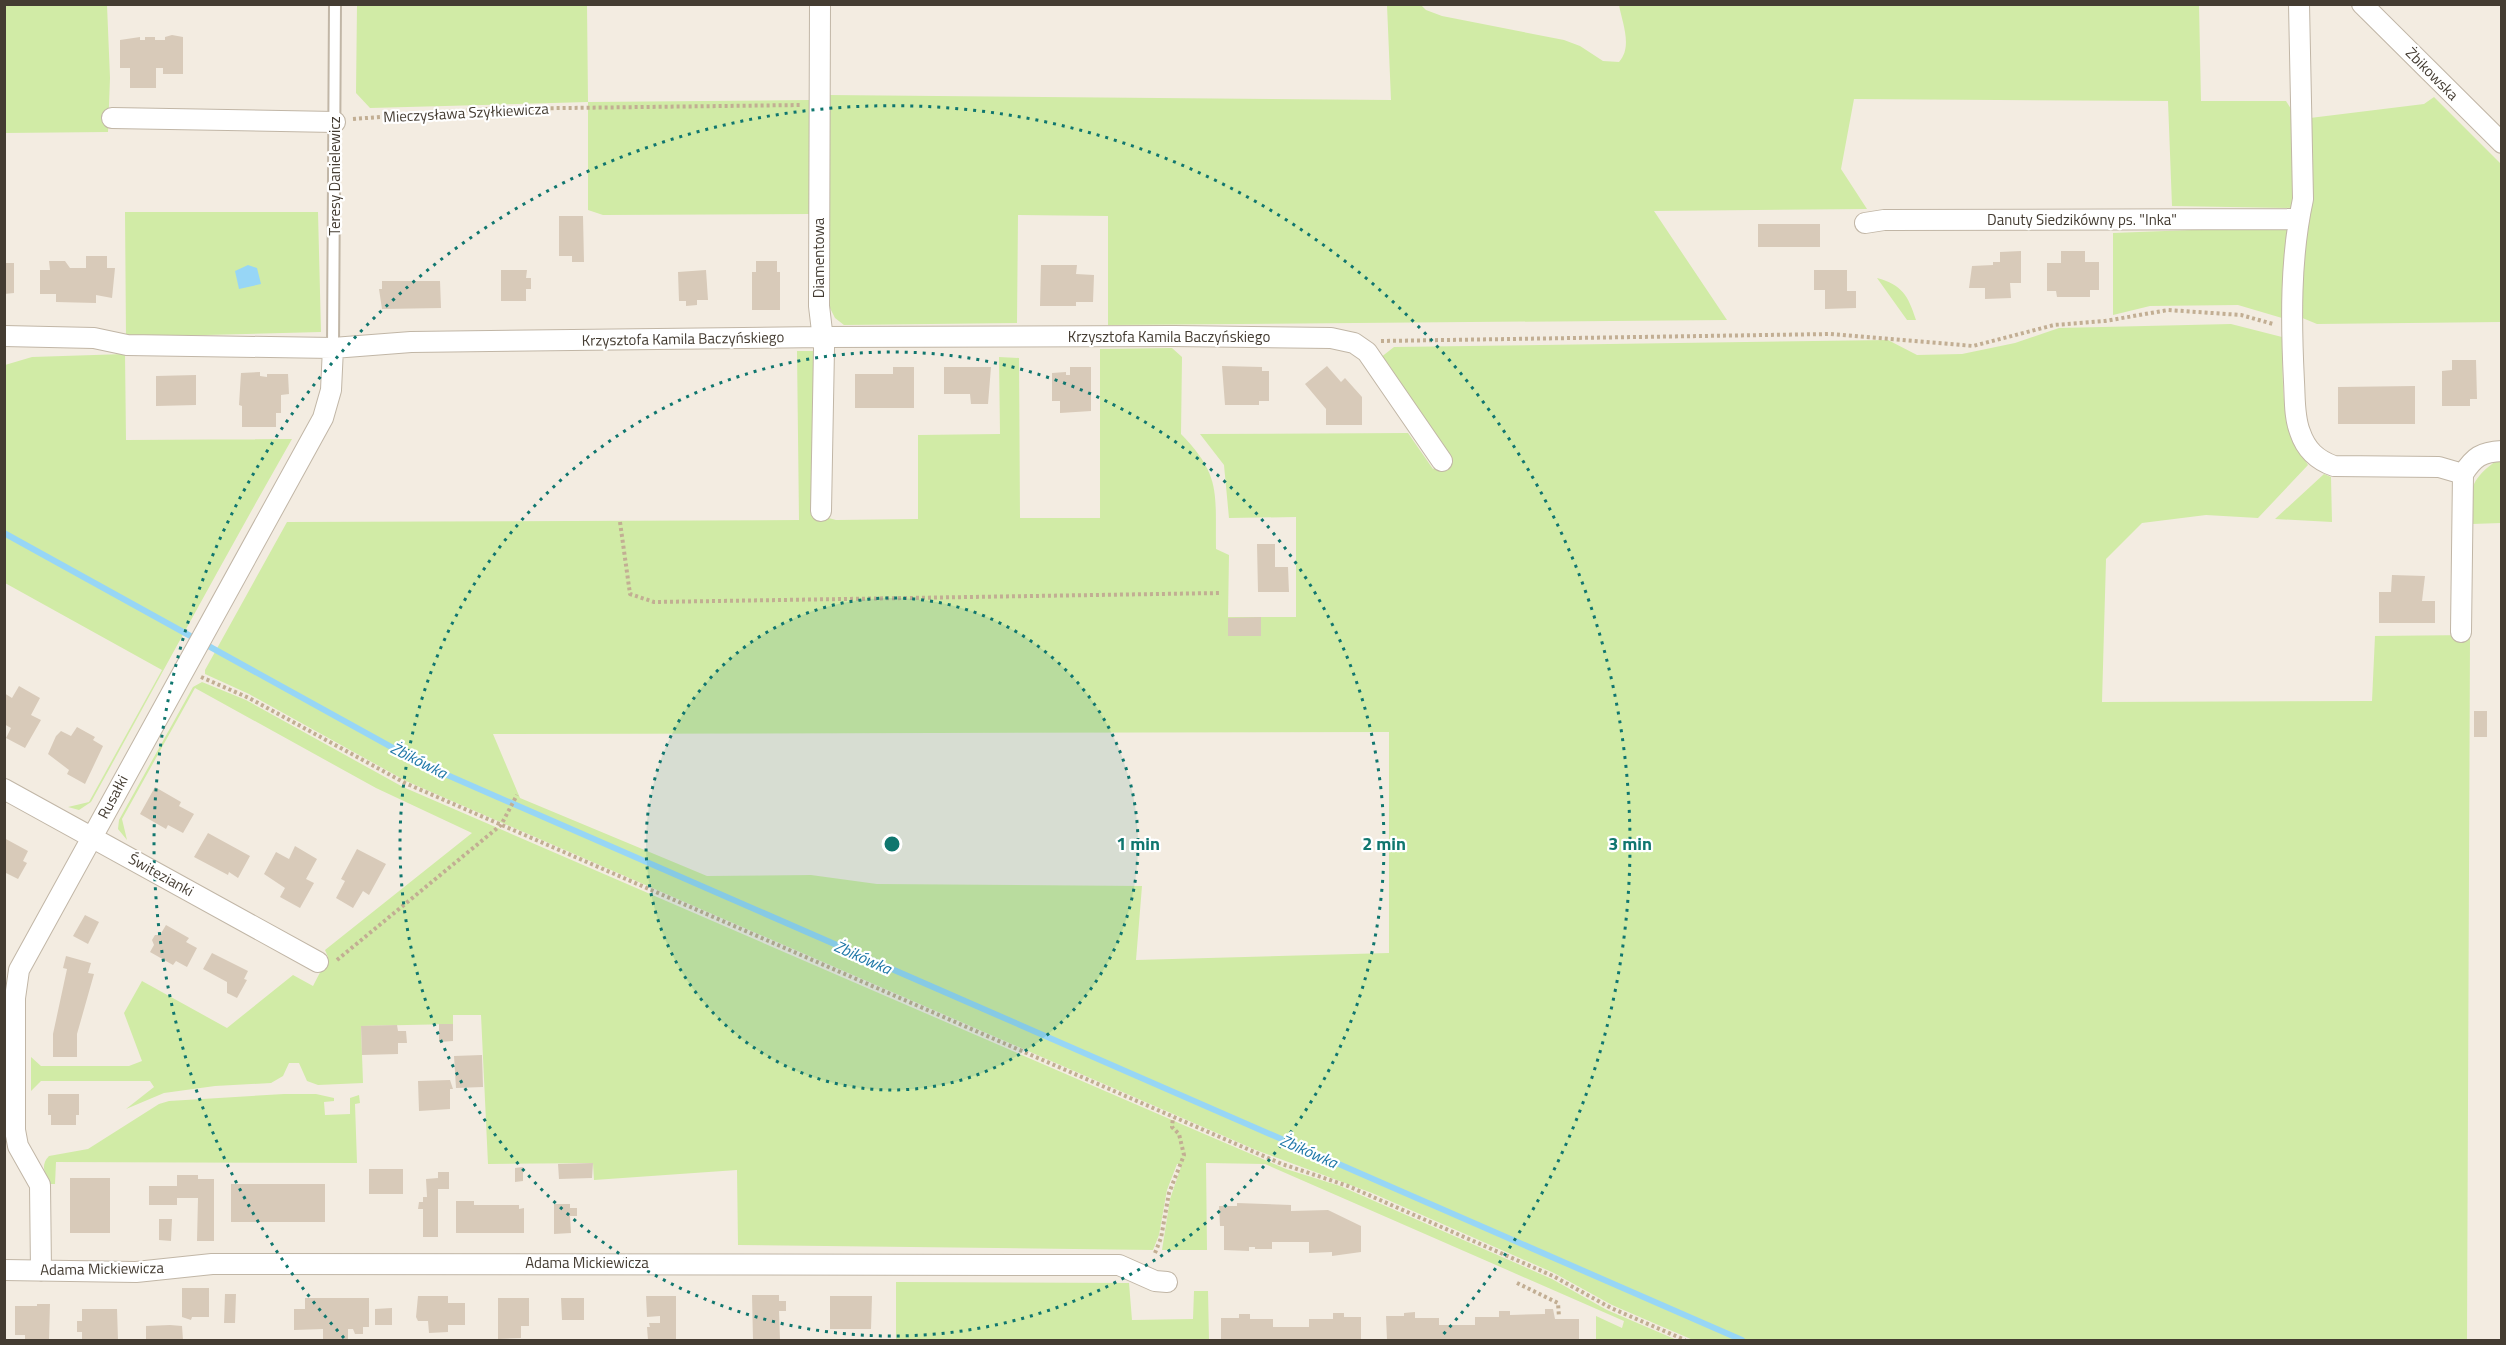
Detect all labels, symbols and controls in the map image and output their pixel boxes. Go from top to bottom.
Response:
street label: Żbikowska [2401,42,2465,106]
street label: Mieczysława Szyłkiewicza [383,97,550,128]
street label: Teresy Danielewicz [323,116,346,236]
street label: Danuty Siedzikówny ps. "Inka" [1987,208,2177,231]
street label: Diamentowa [807,217,830,298]
street label: Krzysztofa Kamila Baczyńskiego [581,325,785,352]
street label: Krzysztofa Kamila Baczyńskiego [1068,325,1270,348]
water label: Żbikówka [387,736,452,785]
street label: Rusałki [91,771,134,823]
text: 1 min [1116,830,1160,857]
text: 2 min [1362,830,1406,857]
text: 3 min [1608,830,1652,857]
centre of rings [882,834,902,854]
street label: Świtezianki [124,847,198,902]
water label: Żbikówka [831,934,896,981]
water label: Żbikówka [1277,1128,1342,1175]
street label: Adama Mickiewicza [525,1251,649,1274]
street label: Adama Mickiewicza [40,1256,164,1281]

